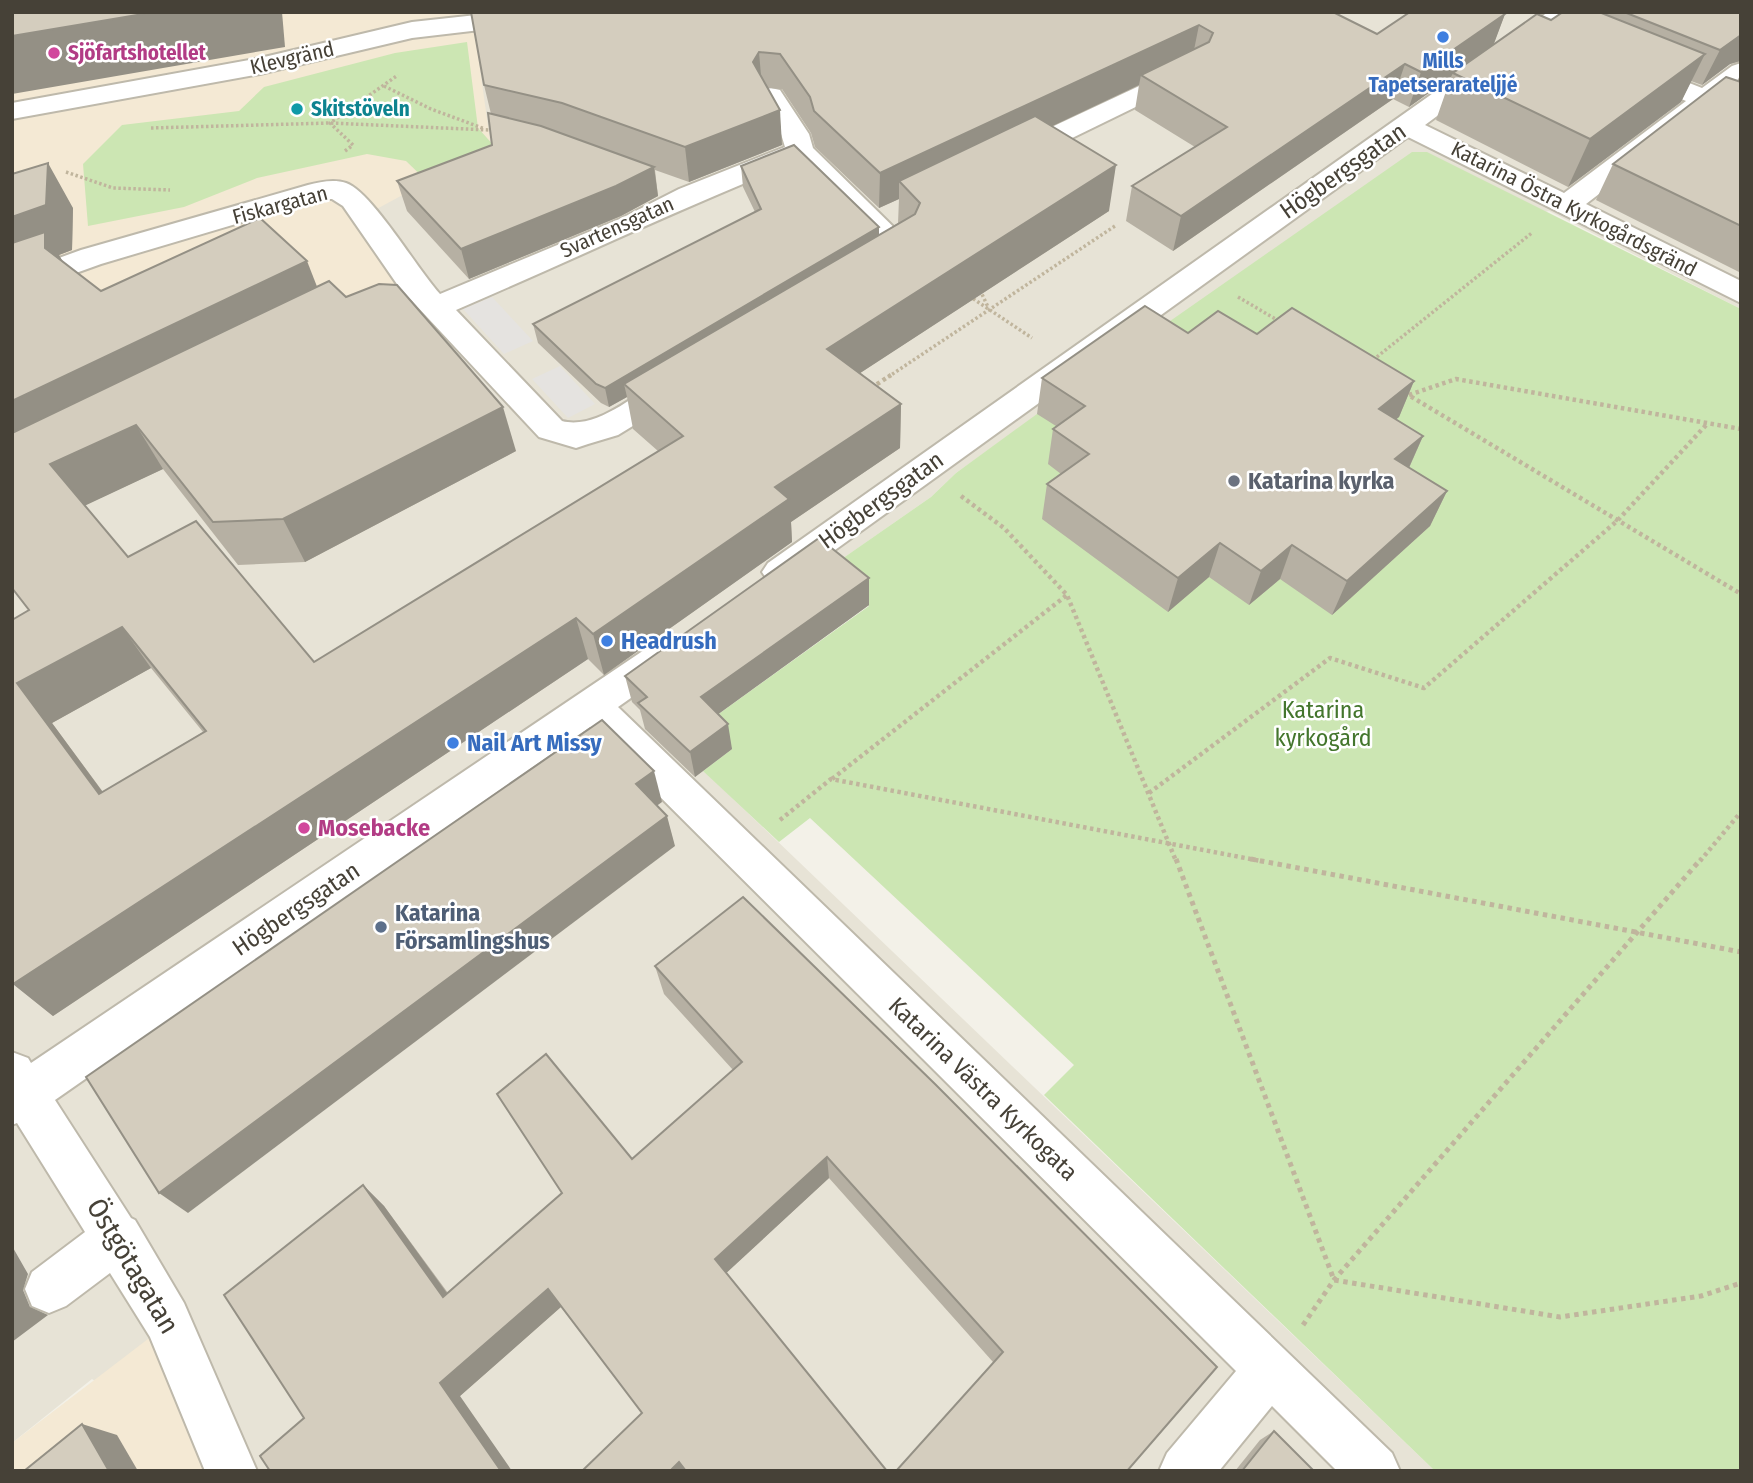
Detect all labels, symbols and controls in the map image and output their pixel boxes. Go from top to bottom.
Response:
marker: Mills Tapetserarateljjé [1435,29,1451,45]
street label: Klevgränd [248,36,336,80]
place label: Sjöfartshotellet [68,40,207,66]
marker: Sjöfartshotellet [46,45,62,61]
place label: Mills Tapetserarateljjé [1369,48,1518,98]
place label: Skitstöveln [311,96,410,122]
marker: Skitstöveln [289,101,305,117]
street label: Högbergsgatan [1275,117,1411,225]
street label: Katarina Östra Kyrkogårdsgränd [1447,136,1701,282]
street label: Fiskargatan [230,180,330,230]
street label: Svartensgatan [556,190,678,264]
street label: Högbergsgatan [813,445,949,555]
place label: Katarina kyrka [1248,467,1395,495]
marker: Katarina kyrka [1226,473,1242,489]
place label: Headrush [621,627,717,655]
marker: Headrush [599,633,615,649]
park label: Katarina kyrkogård [1274,696,1372,752]
place label: Nail Art Missy [467,729,602,757]
marker: Nail Art Missy [445,735,461,751]
place label: Mosebacke [318,814,430,842]
marker: Mosebacke [296,820,312,836]
street label: Högbergsgatan [227,856,365,962]
place label: Katarina Församlingshus [395,899,550,955]
marker: Katarina Församlingshus [373,919,389,935]
street label: Katarina Västra Kyrkogata [883,992,1083,1186]
street label: Östgötagatan [80,1192,186,1340]

